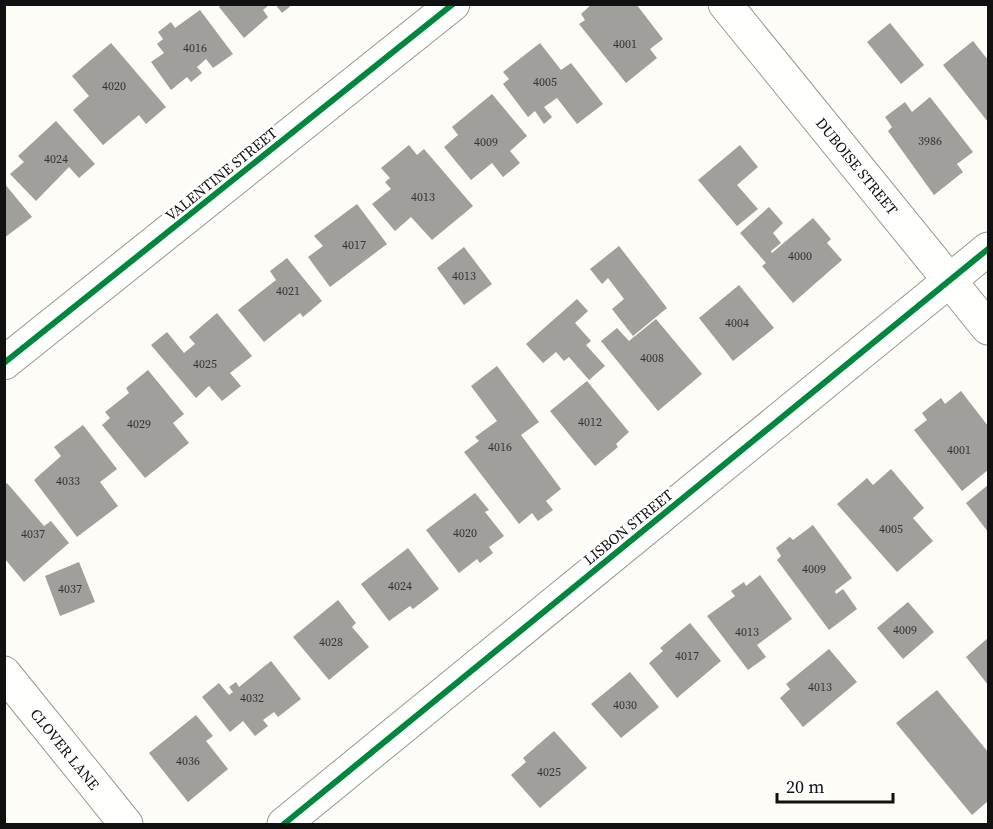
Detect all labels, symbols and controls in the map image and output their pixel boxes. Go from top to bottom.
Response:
house number: 4001 [613,36,637,52]
house number: 4016 [183,40,207,56]
house number: 4005 [533,74,557,90]
house number: 4020 [102,78,126,94]
street label: DUBOISE STREET [811,113,903,219]
street label: VALENTINE STREET [161,122,281,226]
house number: 3986 [918,133,942,149]
house number: 4009 [474,134,498,150]
house number: 4024 [44,151,68,167]
house number: 4013 [411,189,435,205]
house number: 4017 [342,237,366,253]
house number: 4000 [788,248,812,264]
house number: 4013 [452,268,476,284]
house number: 4021 [276,283,300,299]
house number: 4004 [725,315,749,331]
house number: 4008 [640,350,664,366]
house number: 4025 [193,356,217,372]
house number: 4012 [578,414,602,430]
house number: 4029 [127,416,151,432]
house number: 4016 [488,439,512,455]
house number: 4001 [947,442,971,458]
house number: 4033 [56,473,80,489]
street label: LISBON STREET [579,484,677,570]
house number: 4005 [879,521,903,537]
house number: 4020 [453,525,477,541]
house number: 4037 [21,526,45,542]
house number: 4009 [802,561,826,577]
house number: 4024 [388,578,412,594]
house number: 4037 [58,581,82,597]
house number: 4009 [893,622,917,638]
house number: 4013 [735,624,759,640]
house number: 4028 [319,634,343,650]
house number: 4017 [675,648,699,664]
house number: 4013 [808,679,832,695]
house number: 4032 [240,690,264,706]
house number: 4030 [613,697,637,713]
street label: CLOVER LANE [26,704,104,794]
house number: 4036 [176,753,200,769]
house number: 4025 [537,764,561,780]
scale bar [777,766,892,804]
text: 20 m [786,774,824,799]

